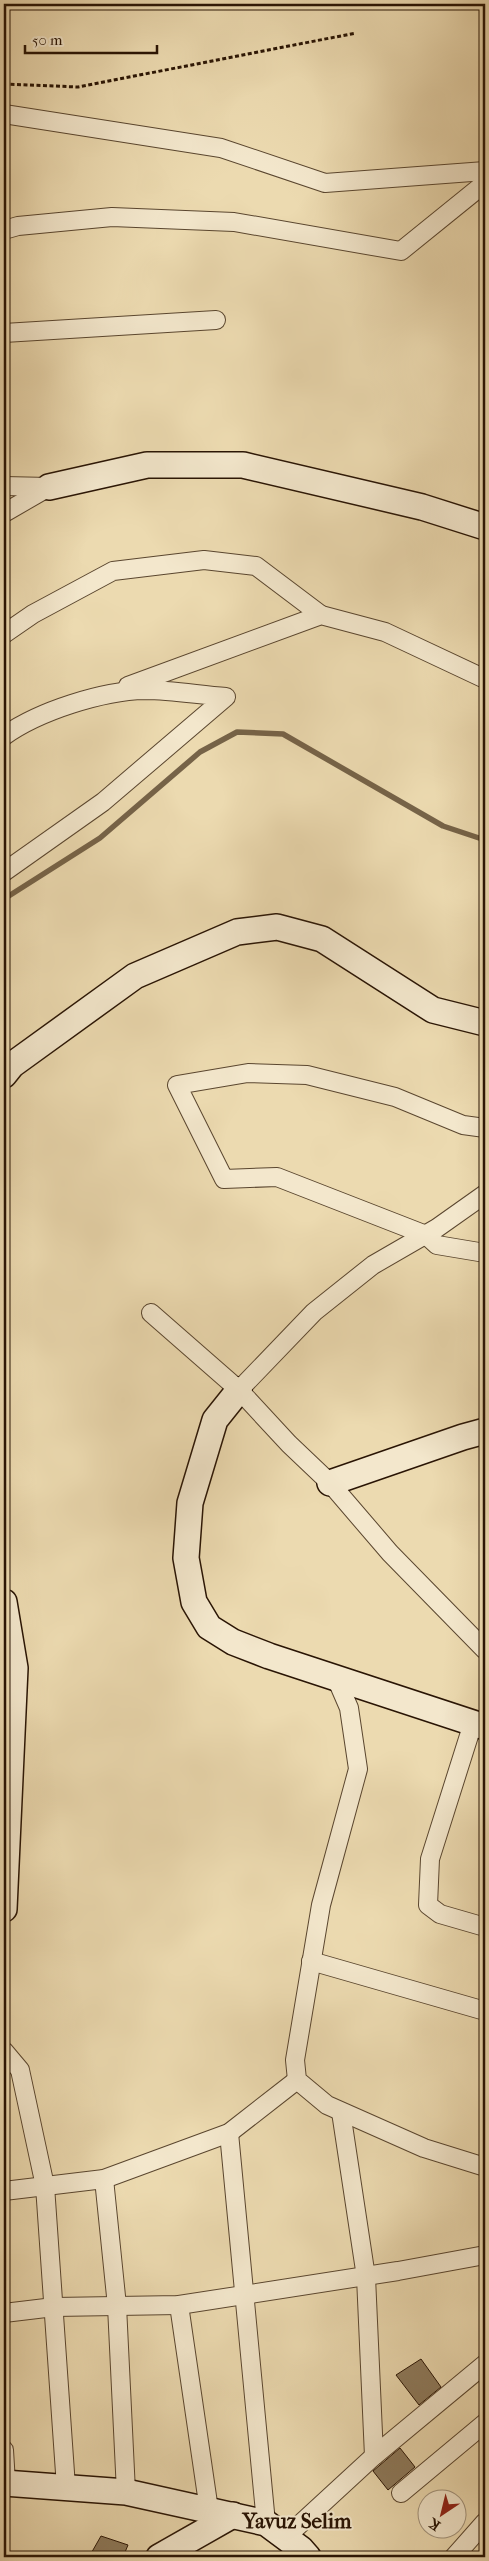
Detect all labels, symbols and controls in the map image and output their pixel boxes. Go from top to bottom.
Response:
scale bar [25,22,158,54]
text: 50 m [32,31,63,49]
north arrow [416,2488,466,2538]
district label: Yavuz Selim [242,2509,352,2533]
text: K [425,2514,444,2534]

